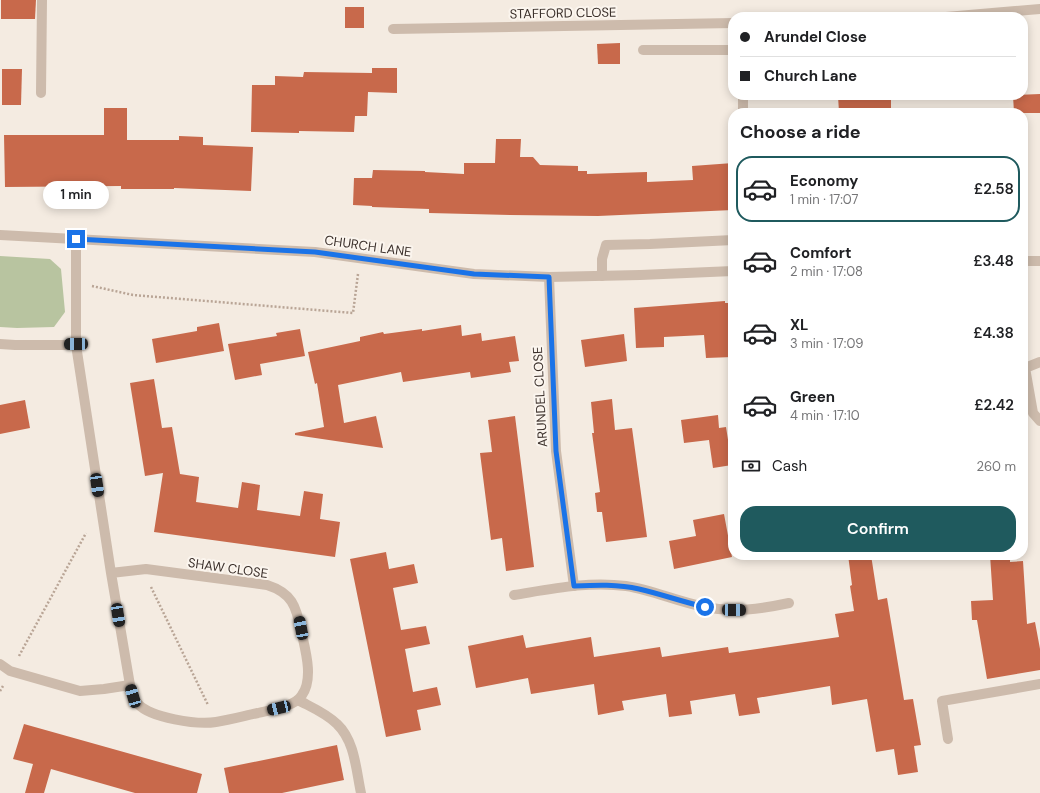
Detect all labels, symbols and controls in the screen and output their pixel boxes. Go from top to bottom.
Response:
street label: STAFFORD CLOSE [510,4,616,22]
text: Arundel Close [764,27,867,47]
text: Church Lane [764,66,857,86]
text: Choose a ride [740,120,861,144]
icon: car [742,171,778,207]
text: Economy [790,171,858,191]
text: £2.58 [974,179,1014,199]
callout: 1 min [43,181,109,209]
text: 1 min [60,186,92,203]
text: 1 min · 17:07 [790,191,858,208]
route end [67,230,85,248]
street label: CHURCH LANE [323,231,413,261]
icon: car [742,243,778,279]
text: Comfort [790,243,851,263]
text: £3.48 [973,251,1014,271]
text: 2 min · 17:08 [790,263,863,280]
icon: car [742,315,778,351]
text: XL [790,315,808,335]
text: £4.38 [973,323,1014,343]
text: 3 min · 17:09 [790,335,863,352]
car [64,338,88,350]
street label: ARUNDEL CLOSE [529,346,551,448]
icon: car [742,387,778,423]
text: Green [790,387,835,407]
text: £2.42 [974,395,1014,415]
text: 4 min · 17:10 [790,407,860,424]
icon: cash [740,455,762,477]
text: Cash [772,456,807,476]
text: 260 m [976,458,1016,475]
car [89,472,105,498]
button: Confirm [740,506,1016,552]
street label: SHAW CLOSE [187,554,269,582]
route start [696,598,714,616]
car [110,602,126,628]
car [722,604,746,616]
car [293,615,309,641]
car [124,683,142,709]
car [266,699,292,717]

